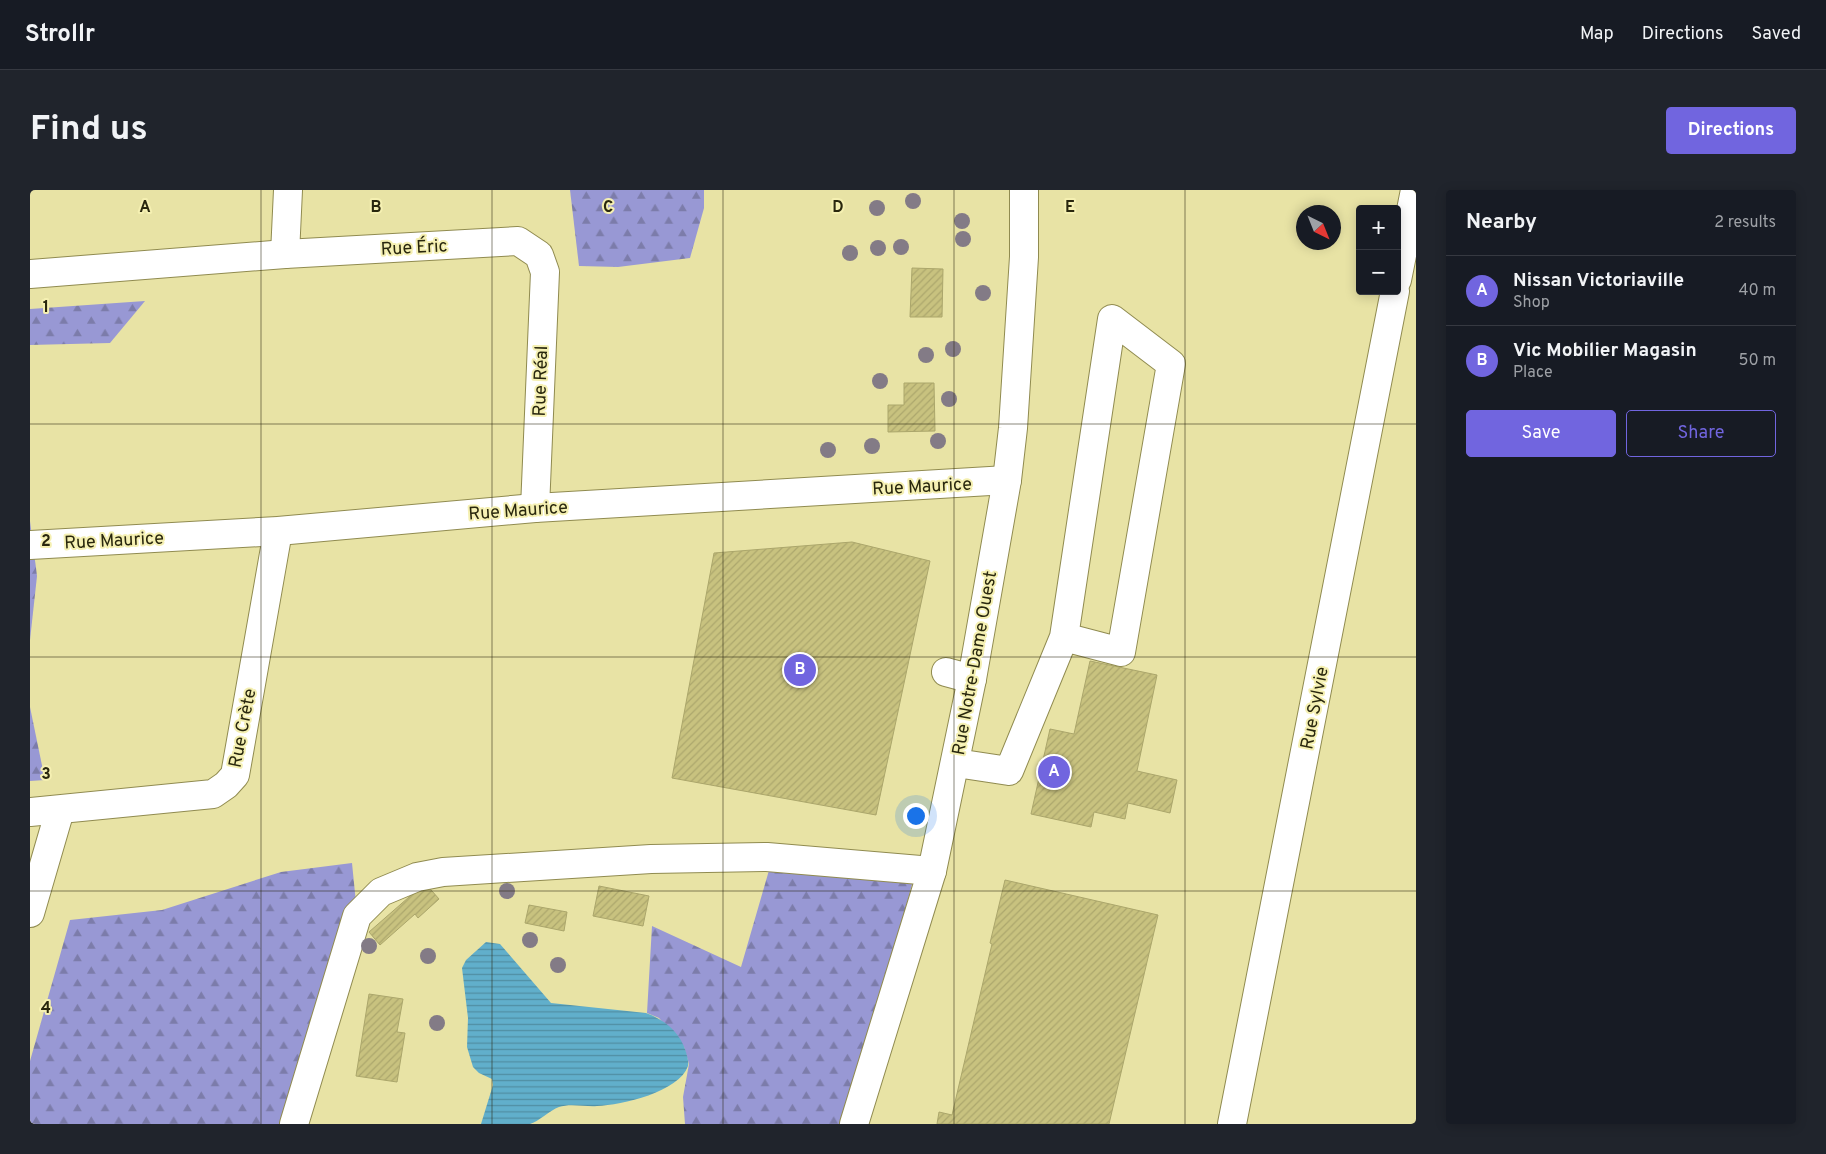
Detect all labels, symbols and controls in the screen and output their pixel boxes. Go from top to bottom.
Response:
text: Strollr [25,20,95,50]
text: Map [1580,23,1614,46]
text: Directions [1642,23,1724,46]
text: Saved [1752,23,1801,46]
button: Directions [1666,107,1796,154]
text: Find us [30,108,148,152]
text: A [139,198,151,218]
text: B [370,198,382,218]
text: C [603,198,613,218]
text: D [832,198,844,218]
text: E [1065,198,1075,218]
north arrow [1296,205,1341,250]
map controls [1356,205,1401,295]
button: + [1356,205,1401,250]
text: Nearby [1466,209,1537,236]
text: 2 results [1714,213,1776,233]
street label: Rue Éric [380,233,448,262]
button: − [1356,250,1401,295]
text: Nissan Victoriaville [1513,269,1684,293]
text: A [1476,281,1488,301]
text: 40 m [1738,281,1776,301]
text: Shop [1513,293,1550,313]
text: 1 [43,298,49,318]
text: Vic Mobilier Magasin [1513,339,1697,363]
street label: Rue Réal [529,345,554,417]
text: B [1476,351,1488,371]
text: 50 m [1739,351,1776,371]
text: Place [1513,363,1553,383]
button: Save [1466,410,1616,457]
button: Share [1626,410,1776,457]
street label: Rue Maurice [872,473,972,502]
street label: Rue Maurice [468,497,569,526]
street label: Rue Maurice [64,527,164,556]
text: 2 [41,532,51,552]
street label: Rue Notre-Dame Ouest [948,569,1003,757]
pin: B [784,651,816,689]
street label: Rue Sylvie [1296,665,1335,752]
street label: Rue Crète [225,687,262,770]
pin: A [1038,753,1070,791]
text: 3 [41,765,51,785]
your location [903,803,929,829]
text: 4 [41,999,51,1019]

